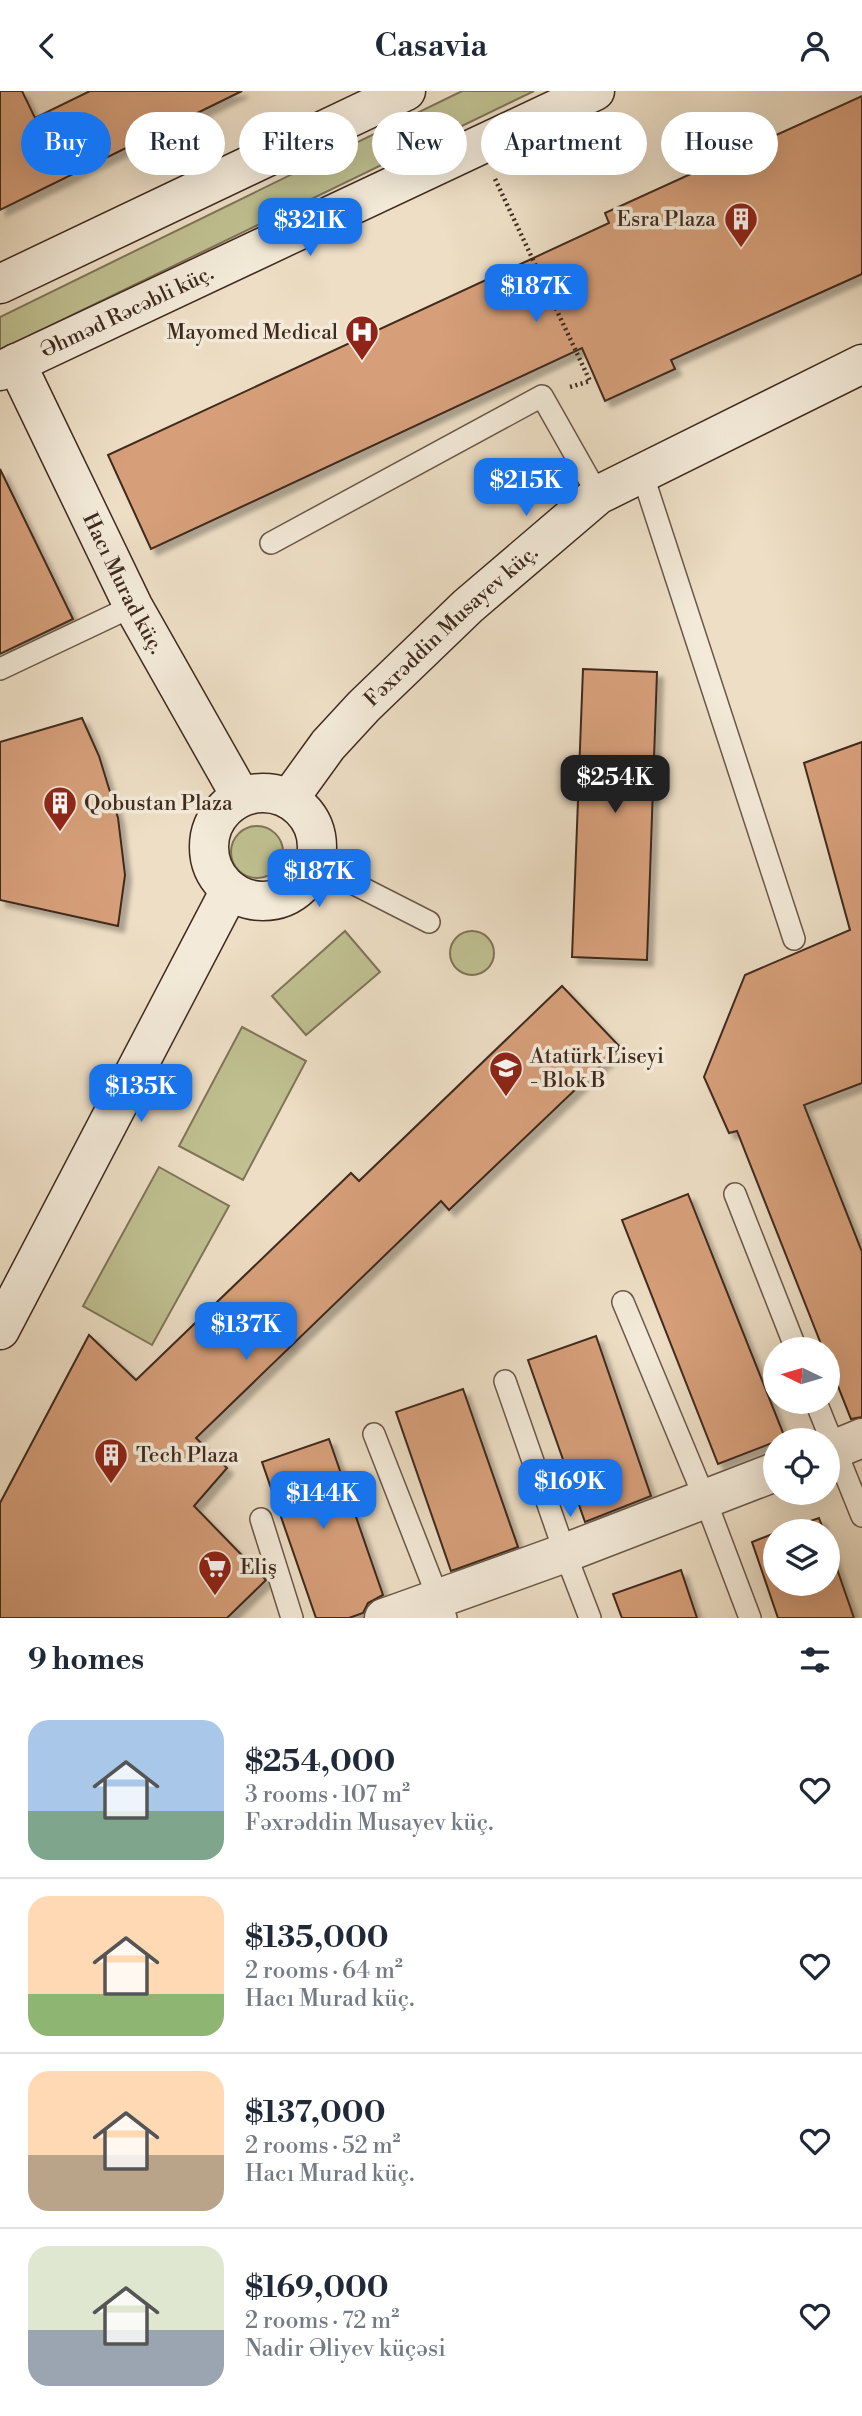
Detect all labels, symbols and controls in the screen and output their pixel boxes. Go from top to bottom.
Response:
text: Casavia [374,26,488,66]
icon: back [28,27,66,65]
icon: person [796,27,834,65]
chip: Buy [21,112,111,175]
chip: Rent [125,112,225,175]
chip: Filters [239,112,358,175]
chip: New [372,112,467,175]
chip: Apartment [481,112,647,175]
chip: House [661,112,778,175]
pin: $321K [261,199,359,258]
building icon: Esra Plaza [722,200,760,249]
text: $321K [274,207,346,235]
place label: Esra Plaza [616,207,716,233]
street label: Əhməd Rəcəbli küç. [36,260,218,364]
pin: $187K [487,265,585,324]
text: $187K [501,273,571,301]
hospital icon: Mayomed Medical [343,313,381,362]
place label: Mayomed Medical [167,320,338,346]
pin: $215K [477,459,575,518]
text: $215K [490,467,562,495]
street label: Hacı Murad küç. [76,509,169,659]
street label: Fəxrəddin Musayev küç. [359,540,544,713]
pin: $254K [566,755,664,815]
text: $254K [577,764,653,792]
building icon: Qobustan Plaza [41,784,79,833]
place label: Qobustan Plaza [84,791,233,817]
pin: $187K [270,849,368,909]
text: $187K [284,858,354,886]
place label: Atatürk Liseyi - Blok B [529,1044,664,1094]
school or university icon: Atatürk Liseyi - Blok B [487,1049,525,1098]
pin: $135K [92,1065,190,1124]
text: $135K [105,1073,177,1101]
pin: $137K [197,1303,295,1362]
text: $137K [211,1311,281,1339]
north arrow [763,1337,840,1414]
map controls [763,1337,840,1596]
button: locate [763,1428,840,1505]
building icon: Tech Plaza [92,1436,130,1485]
place label: Tech Plaza [136,1443,239,1469]
pin: $169K [521,1459,619,1519]
text: $169K [534,1468,606,1496]
pin: $144K [274,1471,372,1531]
text: $144K [286,1480,360,1508]
button: layers [763,1519,840,1596]
supermarket icon: Eliş [196,1548,234,1597]
place label: Eliş [240,1555,277,1581]
text: 9 homes [28,1641,144,1679]
icon: filters [796,1641,834,1679]
text: $254,000 [245,1743,395,1781]
icon: home [84,1748,168,1832]
icon: heart [796,1771,834,1809]
text: 3 rooms · 107 m² [245,1781,410,1809]
text: Fəxrəddin Musayev küç. [245,1809,493,1837]
text: $135,000 [245,1919,389,1957]
icon: home [84,1924,168,2008]
icon: heart [796,1947,834,1985]
text: 2 rooms · 64 m² [245,1957,403,1985]
text: Hacı Murad küç. [245,1985,414,2013]
text: $137,000 [245,2094,386,2132]
icon: home [84,2099,168,2183]
icon: heart [796,2122,834,2160]
text: 2 rooms · 52 m² [245,2132,401,2160]
text: Hacı Murad küç. [245,2160,414,2188]
text: $169,000 [245,2269,389,2307]
icon: home [84,2274,168,2358]
icon: heart [796,2297,834,2335]
text: 2 rooms · 72 m² [245,2307,399,2335]
text: Nadir Əliyev küçəsi [245,2335,446,2363]

